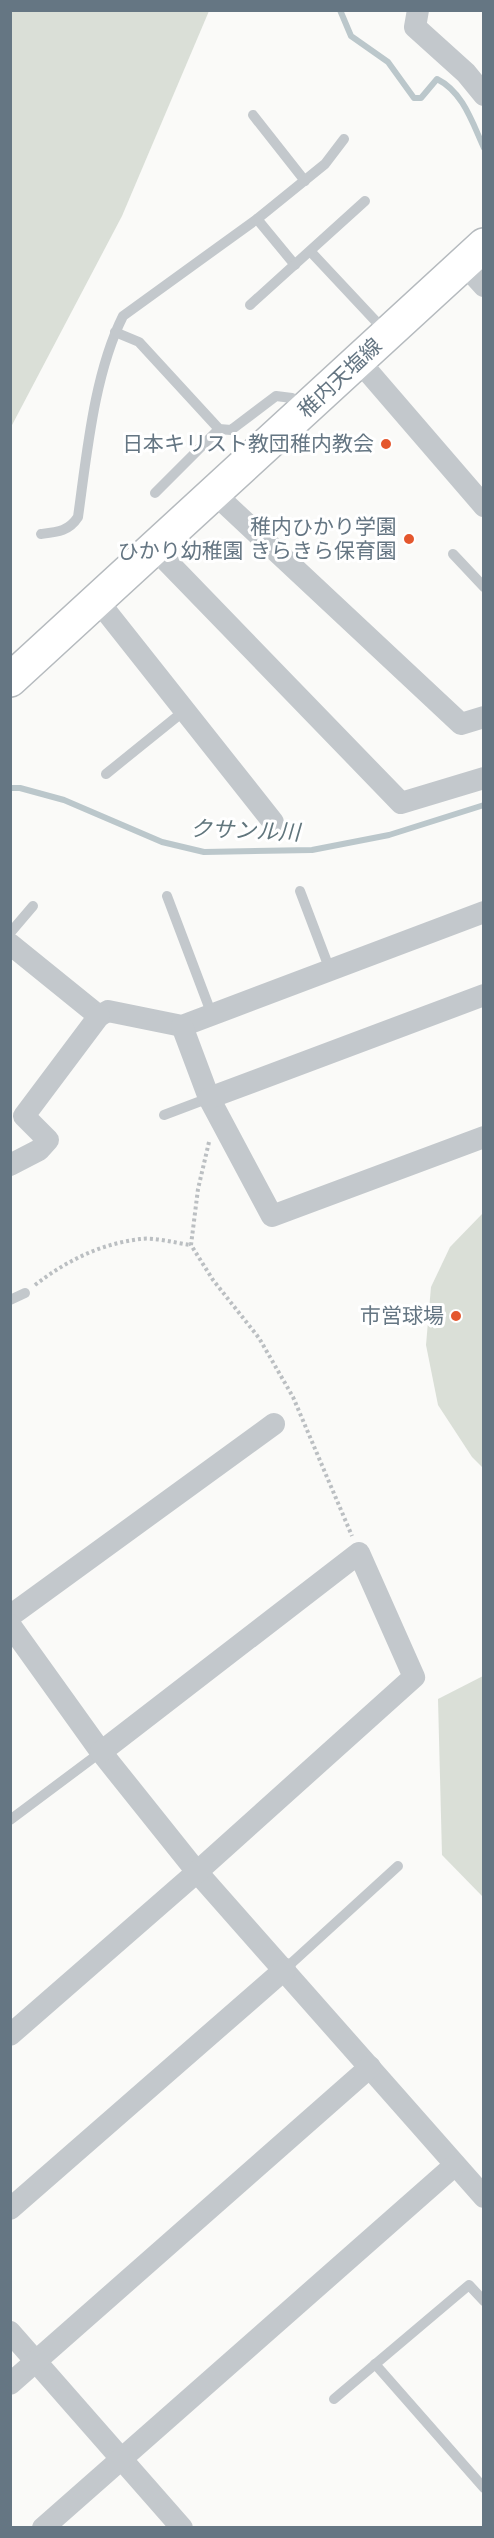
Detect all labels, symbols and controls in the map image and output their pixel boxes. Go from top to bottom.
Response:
street label: 稚内天塩線 [291,331,389,425]
place label: 日本キリスト教団稚内教会 [122,429,374,459]
marker: 日本キリスト教団稚内教会 [379,437,393,451]
place label: 稚内ひかり学園 ひかり幼稚園 きらきら保育園 [118,512,397,566]
marker: 稚内ひかり学園 ひかり幼稚園 きらきら保育園 [402,532,416,546]
water label: クサンル川 [189,812,303,848]
place label: 市営球場 [360,1301,444,1331]
marker: 市営球場 [449,1309,463,1323]

